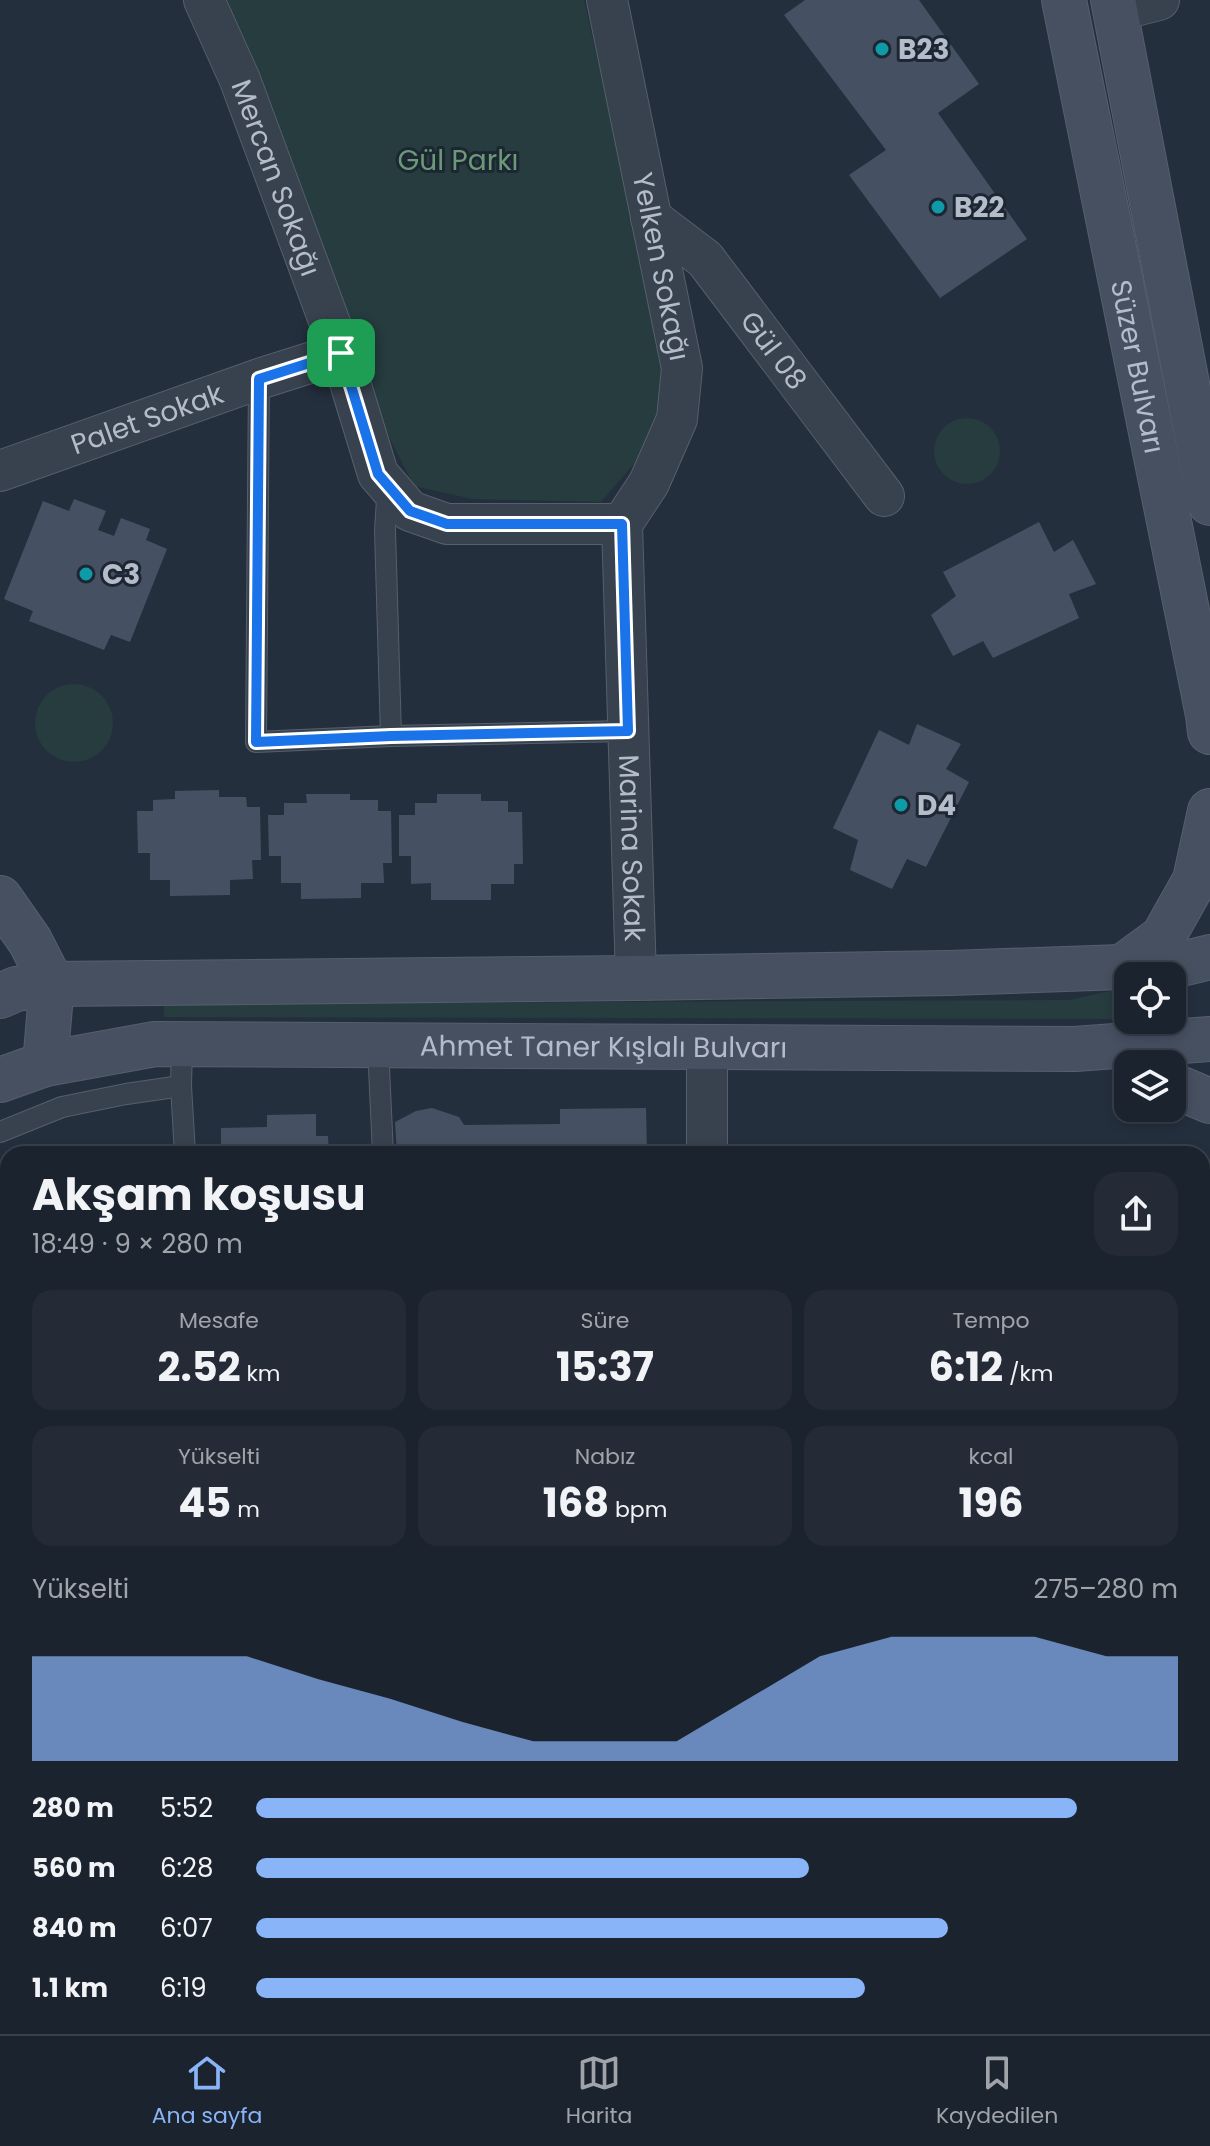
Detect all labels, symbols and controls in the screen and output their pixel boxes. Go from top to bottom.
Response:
place label: B23 [898,30,949,69]
marker: B23 [873,40,891,58]
street label: Mercan Sokağı [222,74,330,282]
park label: Gül Parkı [398,141,518,180]
street label: Yelken Sokağı [623,169,699,364]
place label: B22 [954,188,1004,227]
marker: B22 [929,198,947,216]
street label: Süzer Bulvarı [1101,276,1174,457]
street label: Gül 08 [731,303,816,398]
pin [307,319,375,387]
icon: arrive [319,331,363,375]
street label: Palet Sokak [66,374,229,464]
place label: C3 [102,555,140,594]
marker: C3 [77,565,95,583]
street label: Marina Sokak [609,754,654,942]
place label: D4 [917,786,956,825]
marker: D4 [892,796,910,814]
map controls [1114,962,1186,1122]
button: locate [1114,962,1186,1034]
street label: Ahmet Taner Kışlalı Bulvarı [420,1026,787,1067]
button: layers [1114,1050,1186,1122]
text: Akşam koşusu [32,1164,366,1225]
button: share [1094,1172,1178,1256]
text: 18:49 · 9 × 280 m [32,1226,243,1262]
text: Mesafe [179,1305,259,1336]
text: Süre [581,1305,629,1336]
text: Tempo [952,1305,1030,1336]
text: 2.52 [158,1339,241,1395]
text: 15:37 [556,1339,654,1395]
text: 6:12 [928,1339,1003,1395]
text: km [241,1358,280,1389]
text: /km [1003,1358,1054,1389]
text: Yükselti [178,1441,260,1472]
text: Nabız [575,1441,635,1472]
text: kcal [969,1441,1013,1472]
text: 45 [178,1475,231,1531]
text: 168 [543,1475,609,1531]
text: 196 [958,1475,1024,1531]
text: m [231,1494,260,1525]
text: bpm [609,1494,667,1525]
text: Yükselti [32,1571,129,1607]
text: 275–280 m [1034,1571,1178,1607]
text: 280 m [32,1790,114,1826]
text: 5:52 [160,1790,213,1826]
text: 560 m [32,1850,115,1886]
text: 6:28 [160,1850,213,1886]
text: 840 m [32,1910,116,1946]
text: 6:07 [160,1910,213,1946]
text: 1.1 km [32,1970,108,2006]
text: 6:19 [160,1970,207,2006]
tab: Ana sayfa [152,2051,262,2132]
tab: Harita [566,2051,632,2132]
tab: Kaydedilen [936,2051,1058,2132]

